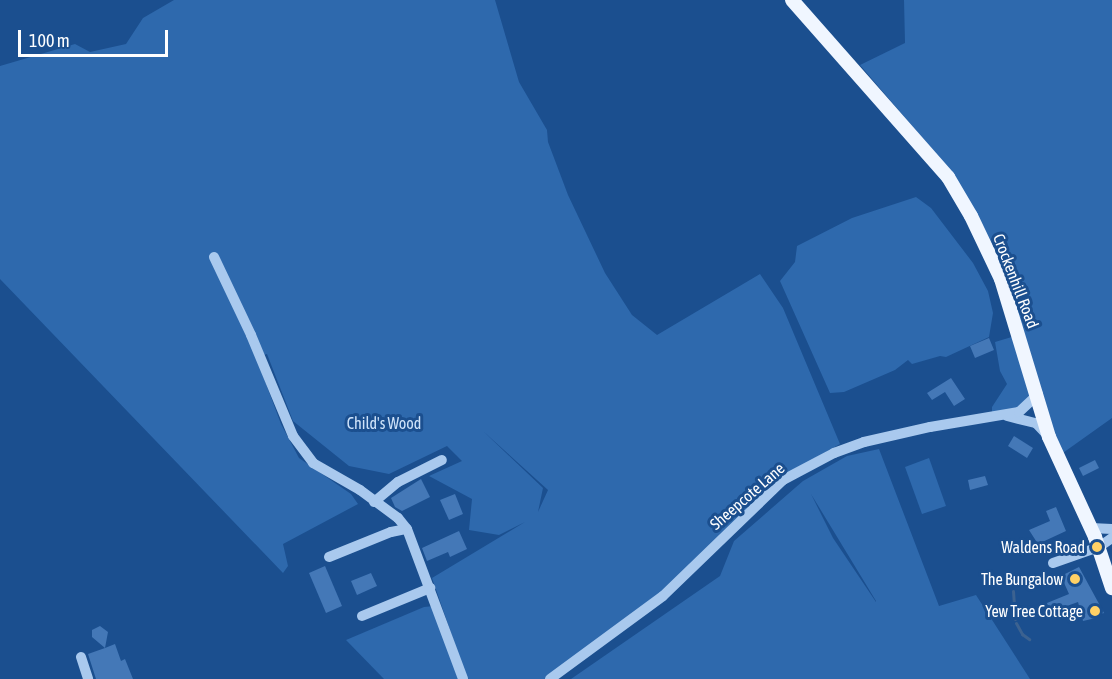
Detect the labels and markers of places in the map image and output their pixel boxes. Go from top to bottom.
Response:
place label: Waldens Road [1001,537,1085,557]
marker: Waldens Road [1090,540,1104,554]
place label: The Bungalow [981,569,1063,589]
marker: The Bungalow [1068,572,1082,586]
place label: Yew Tree Cottage [985,601,1083,621]
marker: Yew Tree Cottage [1088,604,1102,618]

